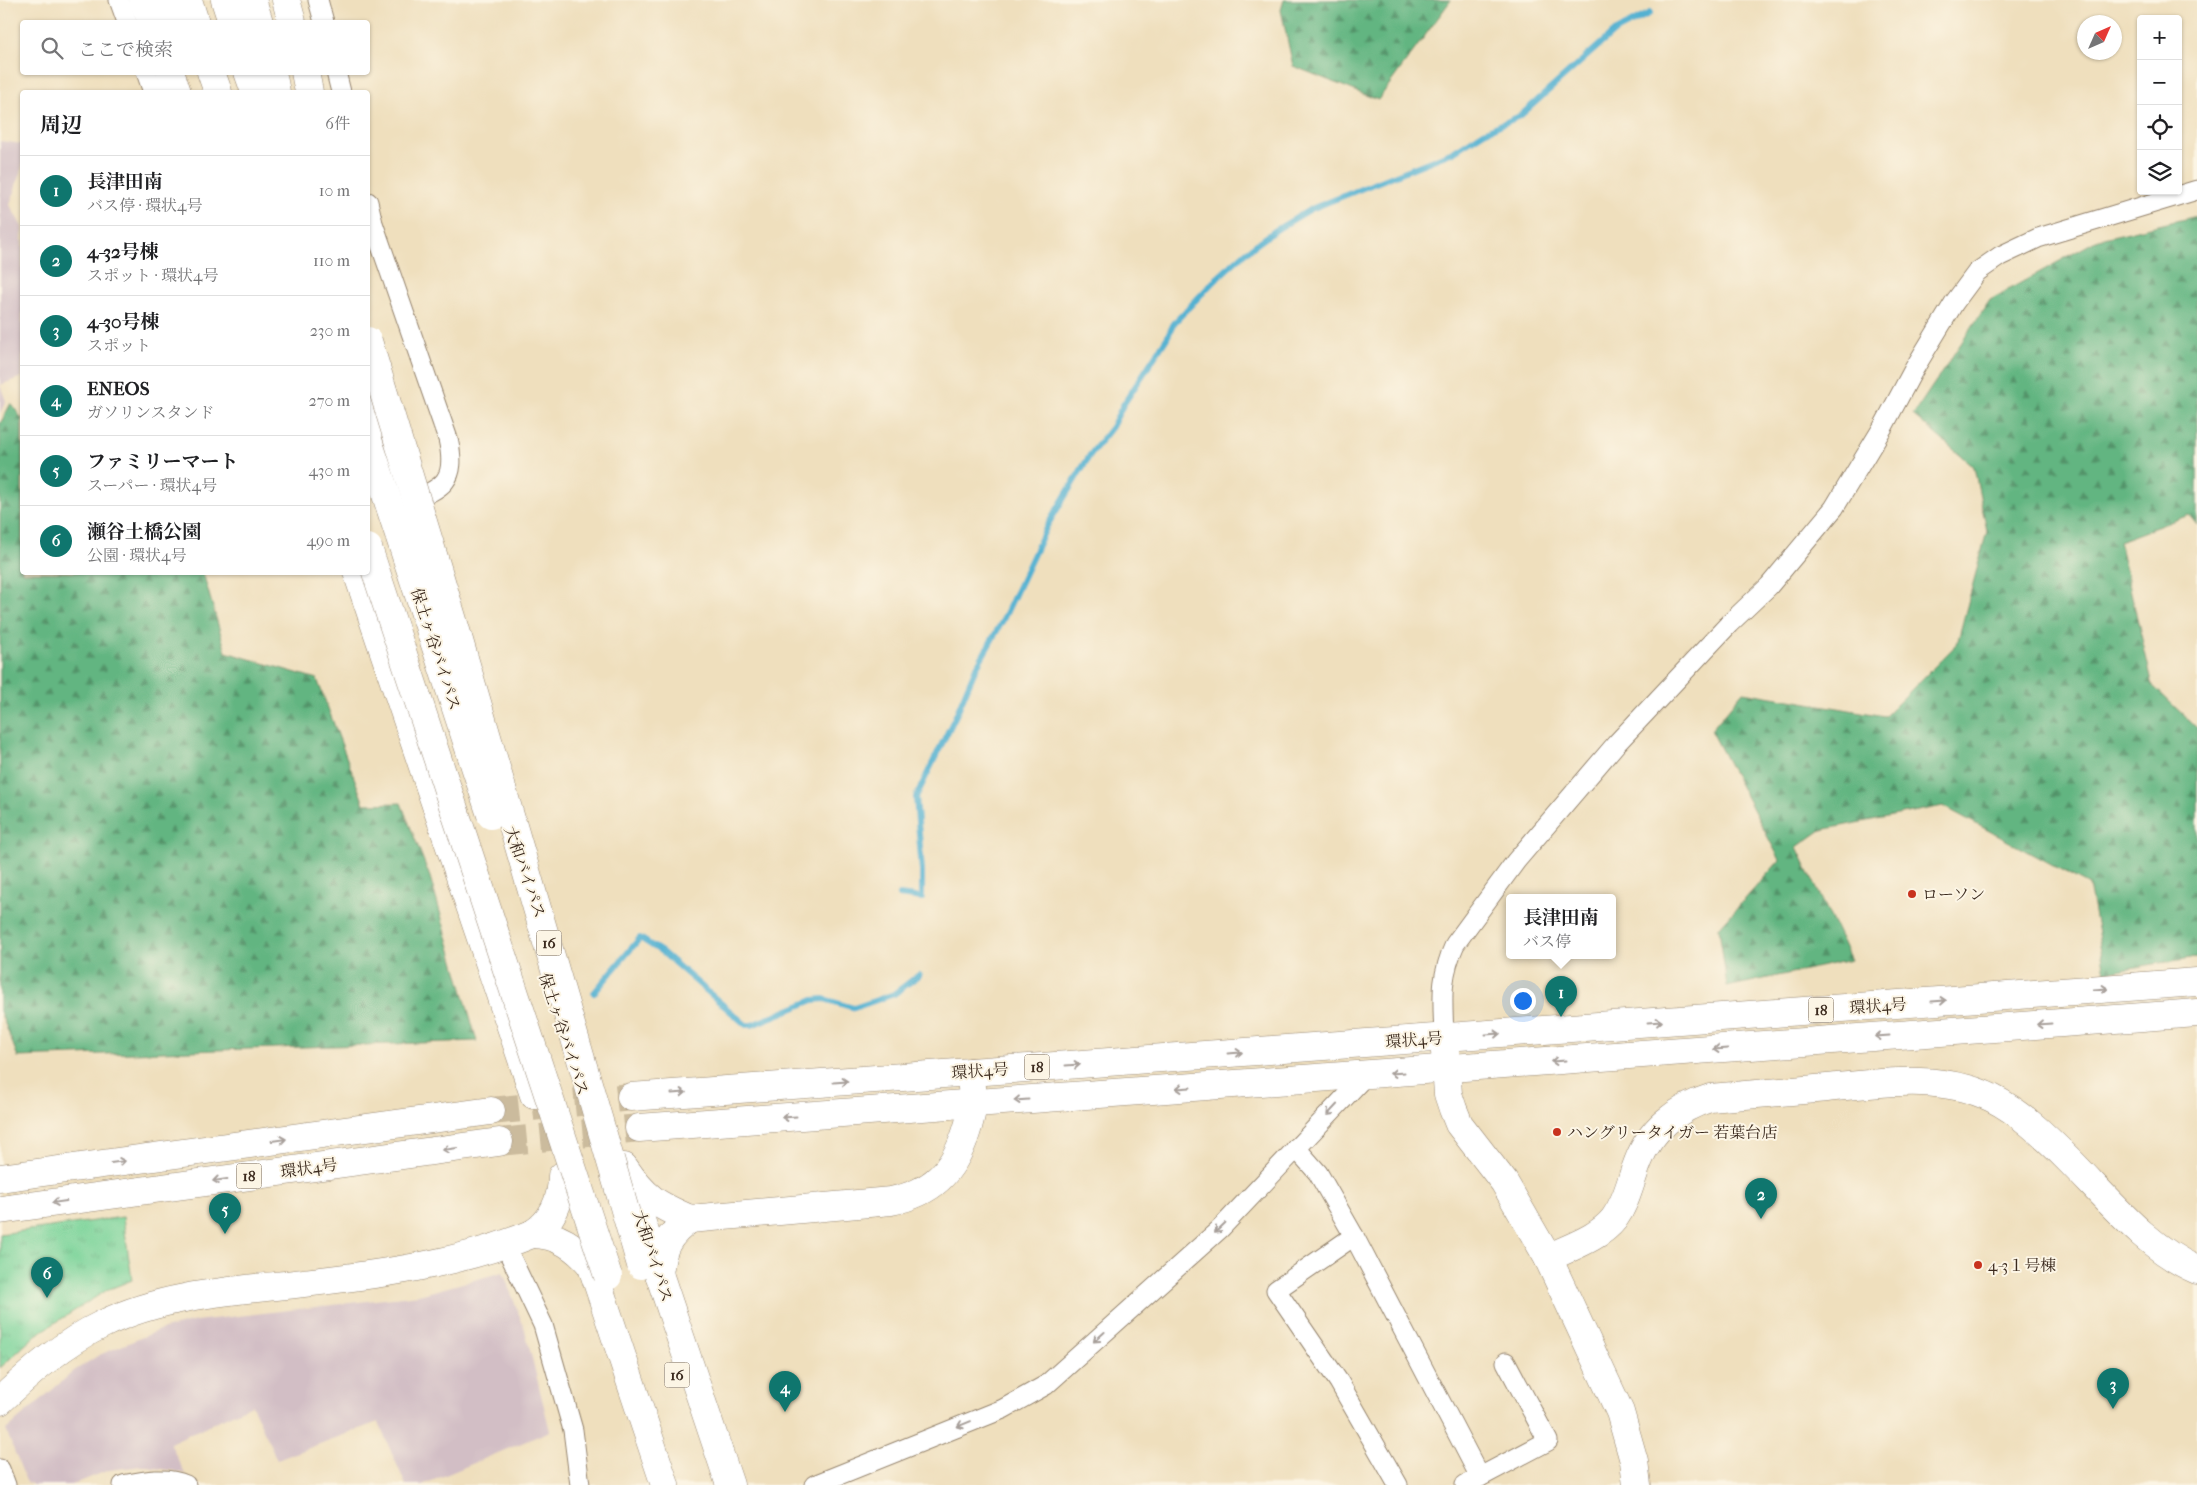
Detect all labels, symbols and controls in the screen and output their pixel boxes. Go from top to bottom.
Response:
north arrow [2077,15,2122,60]
map controls [2137,15,2182,195]
button: + [2137,15,2182,60]
search box [20,20,370,75]
icon: search [38,34,66,62]
text: ここで検索 [78,39,173,61]
button: − [2137,60,2182,105]
button: locate [2137,105,2182,150]
text: 周辺 [40,113,82,137]
text: 6件 [325,114,350,133]
button: layers [2137,150,2182,195]
text: 長津田南 [87,171,163,193]
text: 1 [53,181,59,200]
text: 10 m [319,181,350,200]
text: バス停 · 環状4号 [87,196,203,215]
text: 4-32号棟 [87,241,159,263]
text: 2 [52,251,60,270]
text: 110 m [313,251,350,270]
text: スポット · 環状4号 [87,266,219,285]
text: 4-30号棟 [87,311,159,333]
text: 3 [53,321,59,340]
text: 230 m [310,321,350,340]
text: スポット [87,336,151,355]
text: ENEOS [87,378,149,400]
text: 4 [51,391,61,410]
text: 270 m [309,391,350,410]
text: ガソリンスタンド [87,403,215,422]
text: ファミリーマート [87,451,239,473]
text: 5 [53,461,59,480]
text: 430 m [308,461,350,480]
text: スーパー · 環状4号 [87,476,217,495]
text: 瀬谷土橋公園 [87,521,201,543]
text: 6 [52,531,60,550]
text: 490 m [307,531,350,550]
text: 公園 · 環状4号 [87,546,187,565]
street label: 保土ヶ谷バイパス [407,585,465,713]
street label: 大和バイパス [500,824,550,920]
place label: ローソン [1922,885,1985,904]
marker: ローソン [1906,888,1918,900]
popup [1506,894,1616,959]
text: 長津田南 [1523,907,1599,929]
road number: 16 [536,930,562,956]
text: バス停 [1523,932,1571,951]
street label: 保土ヶ谷バイパス [535,970,593,1098]
pin: 1 [1545,976,1577,1017]
one-way arrow [2093,985,2109,994]
your location [1510,988,1536,1014]
street label: 環状4号 [1849,995,1907,1017]
one-way arrow [1931,997,1947,1006]
road number: 18 [1808,998,1834,1022]
one-way arrow [1646,1018,1662,1027]
one-way arrow [2036,1020,2052,1029]
street label: 環状4号 [1385,1029,1443,1051]
one-way arrow [1484,1030,1500,1039]
one-way arrow [1874,1032,1890,1041]
one-way arrow [1712,1044,1728,1053]
one-way arrow [1227,1048,1243,1058]
road number: 18 [1024,1054,1050,1080]
one-way arrow [1550,1056,1566,1066]
street label: 環状4号 [951,1060,1009,1082]
one-way arrow [1065,1060,1081,1069]
one-way arrow [1389,1068,1405,1078]
one-way arrow [833,1077,849,1086]
one-way arrow [1175,1084,1191,1093]
one-way arrow [671,1089,687,1098]
one-way arrow [1013,1096,1029,1105]
one-way arrow [1326,1104,1338,1117]
one-way arrow [781,1112,797,1122]
place label: ハングリータイガー 若葉台店 [1567,1123,1777,1142]
marker: ハングリータイガー 若葉台店 [1551,1126,1563,1138]
one-way arrow [270,1135,286,1145]
one-way arrow [443,1144,459,1154]
street label: 環状4号 [279,1155,339,1181]
one-way arrow [109,1157,125,1167]
road number: 18 [236,1164,262,1188]
one-way arrow [212,1175,228,1185]
pin: 2 [1745,1178,1777,1219]
pin: 5 [209,1193,241,1234]
one-way arrow [51,1197,67,1207]
street label: 大和バイパス [629,1208,677,1304]
one-way arrow [1214,1222,1226,1234]
place label: 4-3１号棟 [1988,1256,2056,1275]
pin: 6 [31,1257,63,1298]
marker: 4-3１号棟 [1972,1259,1984,1271]
one-way arrow [1093,1331,1106,1343]
road number: 16 [664,1362,690,1388]
pin: 3 [2097,1368,2129,1409]
pin: 4 [769,1371,801,1412]
one-way arrow [957,1421,972,1430]

